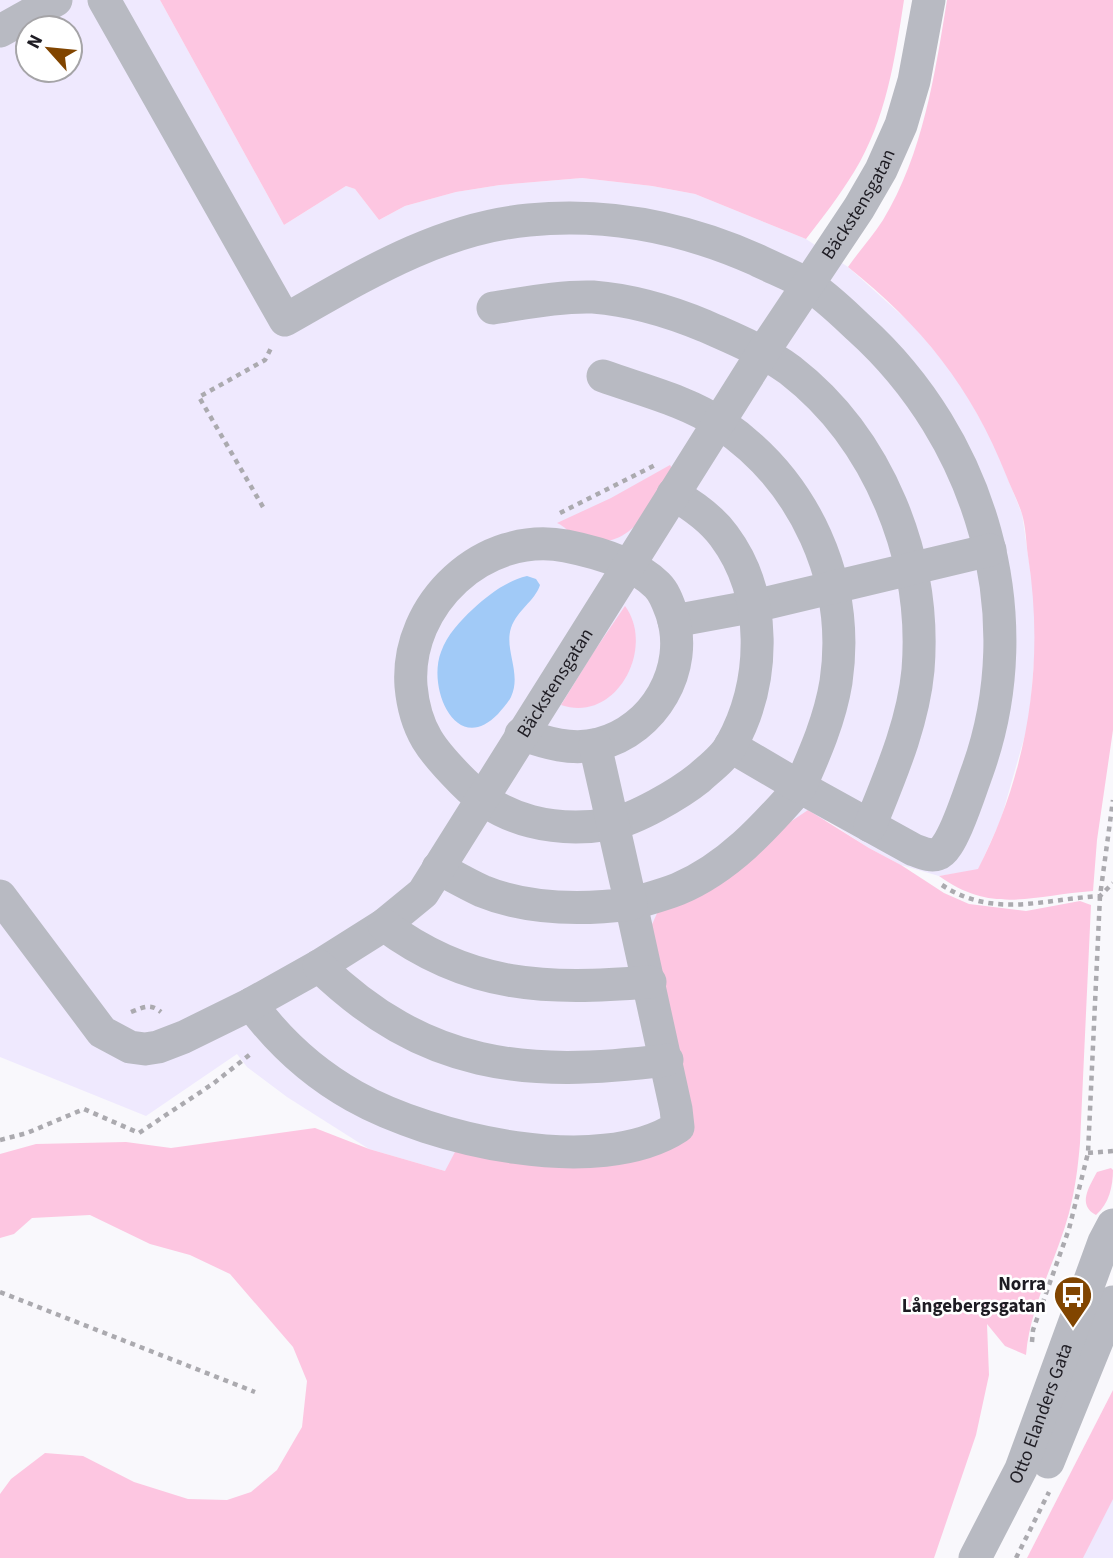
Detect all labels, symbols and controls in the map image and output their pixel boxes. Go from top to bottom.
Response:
north arrow [14,14,84,84]
text: N [20,30,50,54]
street label: Bäckstensgatan [815,145,902,265]
street label: Bäckstensgatan [510,623,600,743]
place label: Norra Långebergsgatan [902,1271,1046,1320]
bus stop icon: Norra Långebergsgatan [1052,1274,1094,1329]
street label: Otto Elanders Gata [1002,1339,1079,1489]

